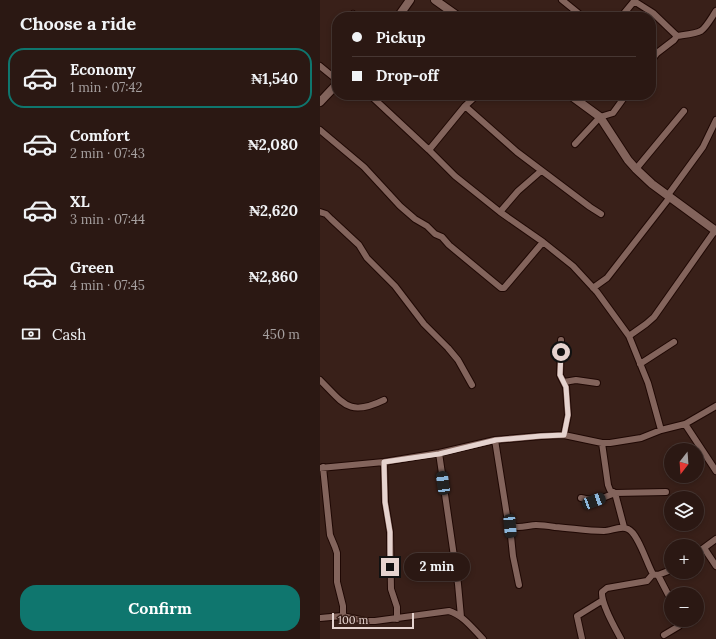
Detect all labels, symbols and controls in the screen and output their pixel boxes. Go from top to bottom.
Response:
text: Choose a ride [20,12,136,35]
text: Pickup [376,28,425,47]
icon: car [22,60,58,96]
text: Economy [70,60,135,79]
text: Drop-off [376,66,438,85]
text: ₦1,540 [251,69,298,88]
text: 1 min · 07:42 [70,79,142,96]
icon: car [22,126,58,162]
text: Comfort [70,126,130,145]
text: ₦2,080 [248,135,298,154]
text: 2 min · 07:43 [70,145,145,162]
icon: car [22,192,58,228]
text: XL [70,192,90,211]
text: ₦2,620 [249,201,298,220]
text: 3 min · 07:44 [70,211,145,228]
icon: car [22,258,58,294]
text: Green [70,258,114,277]
text: ₦2,860 [249,267,298,286]
text: 4 min · 07:45 [70,277,145,294]
icon: cash [20,323,42,345]
text: Cash [52,325,86,344]
text: 450 m [263,326,300,343]
route start [552,343,570,361]
north arrow [664,443,704,483]
map controls [664,443,704,627]
car [435,470,451,496]
car [581,491,607,511]
button: layers [664,491,704,531]
car [503,514,517,538]
button: + [664,539,704,579]
callout: 2 min [404,553,470,581]
route end [381,558,399,576]
text: 2 min [420,558,454,575]
button: Confirm [20,585,300,631]
button: − [664,587,704,627]
scale bar [332,611,414,630]
text: 100 m [338,613,368,627]

